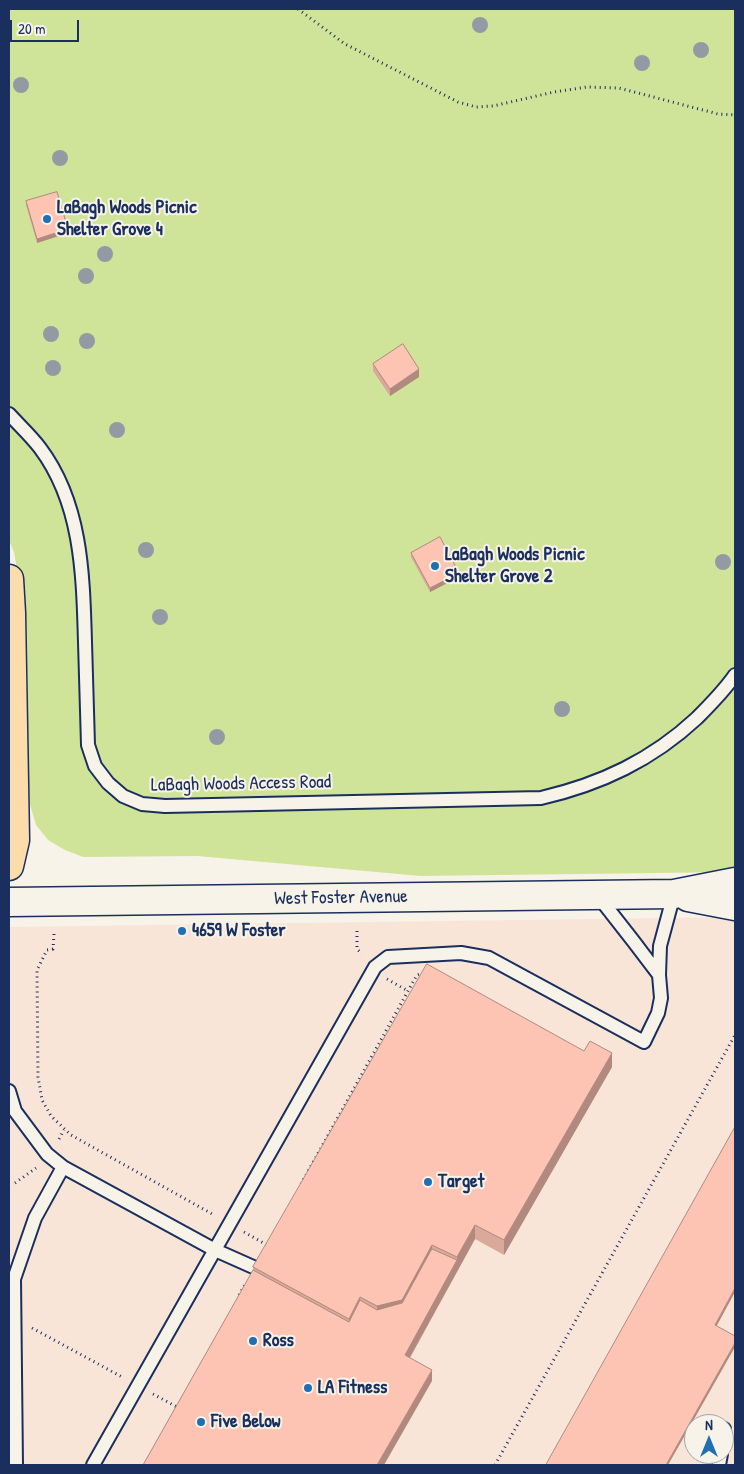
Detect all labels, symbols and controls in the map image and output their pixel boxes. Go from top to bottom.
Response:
scale bar [12,10,81,42]
text: 20 m [18,18,45,39]
place label: LaBagh Woods Picnic Shelter Grove 4 [57,197,196,241]
marker: LaBagh Woods Picnic Shelter Grove 4 [41,213,53,225]
place label: LaBagh Woods Picnic Shelter Grove 2 [445,544,584,588]
marker: LaBagh Woods Picnic Shelter Grove 2 [429,560,441,572]
street label: LaBagh Woods Access Road [151,771,331,797]
street label: West Foster Avenue [274,885,408,911]
place label: 4659 W Foster [192,920,286,942]
marker: 4659 W Foster [176,925,188,937]
place label: Target [438,1171,484,1193]
marker: Target [422,1176,434,1188]
place label: Ross [263,1330,294,1352]
marker: Ross [247,1335,259,1347]
place label: LA Fitness [318,1377,387,1399]
marker: LA Fitness [302,1382,314,1394]
place label: Five Below [211,1411,281,1433]
north arrow [684,1414,734,1464]
text: N [705,1415,713,1434]
marker: Five Below [195,1416,207,1428]

